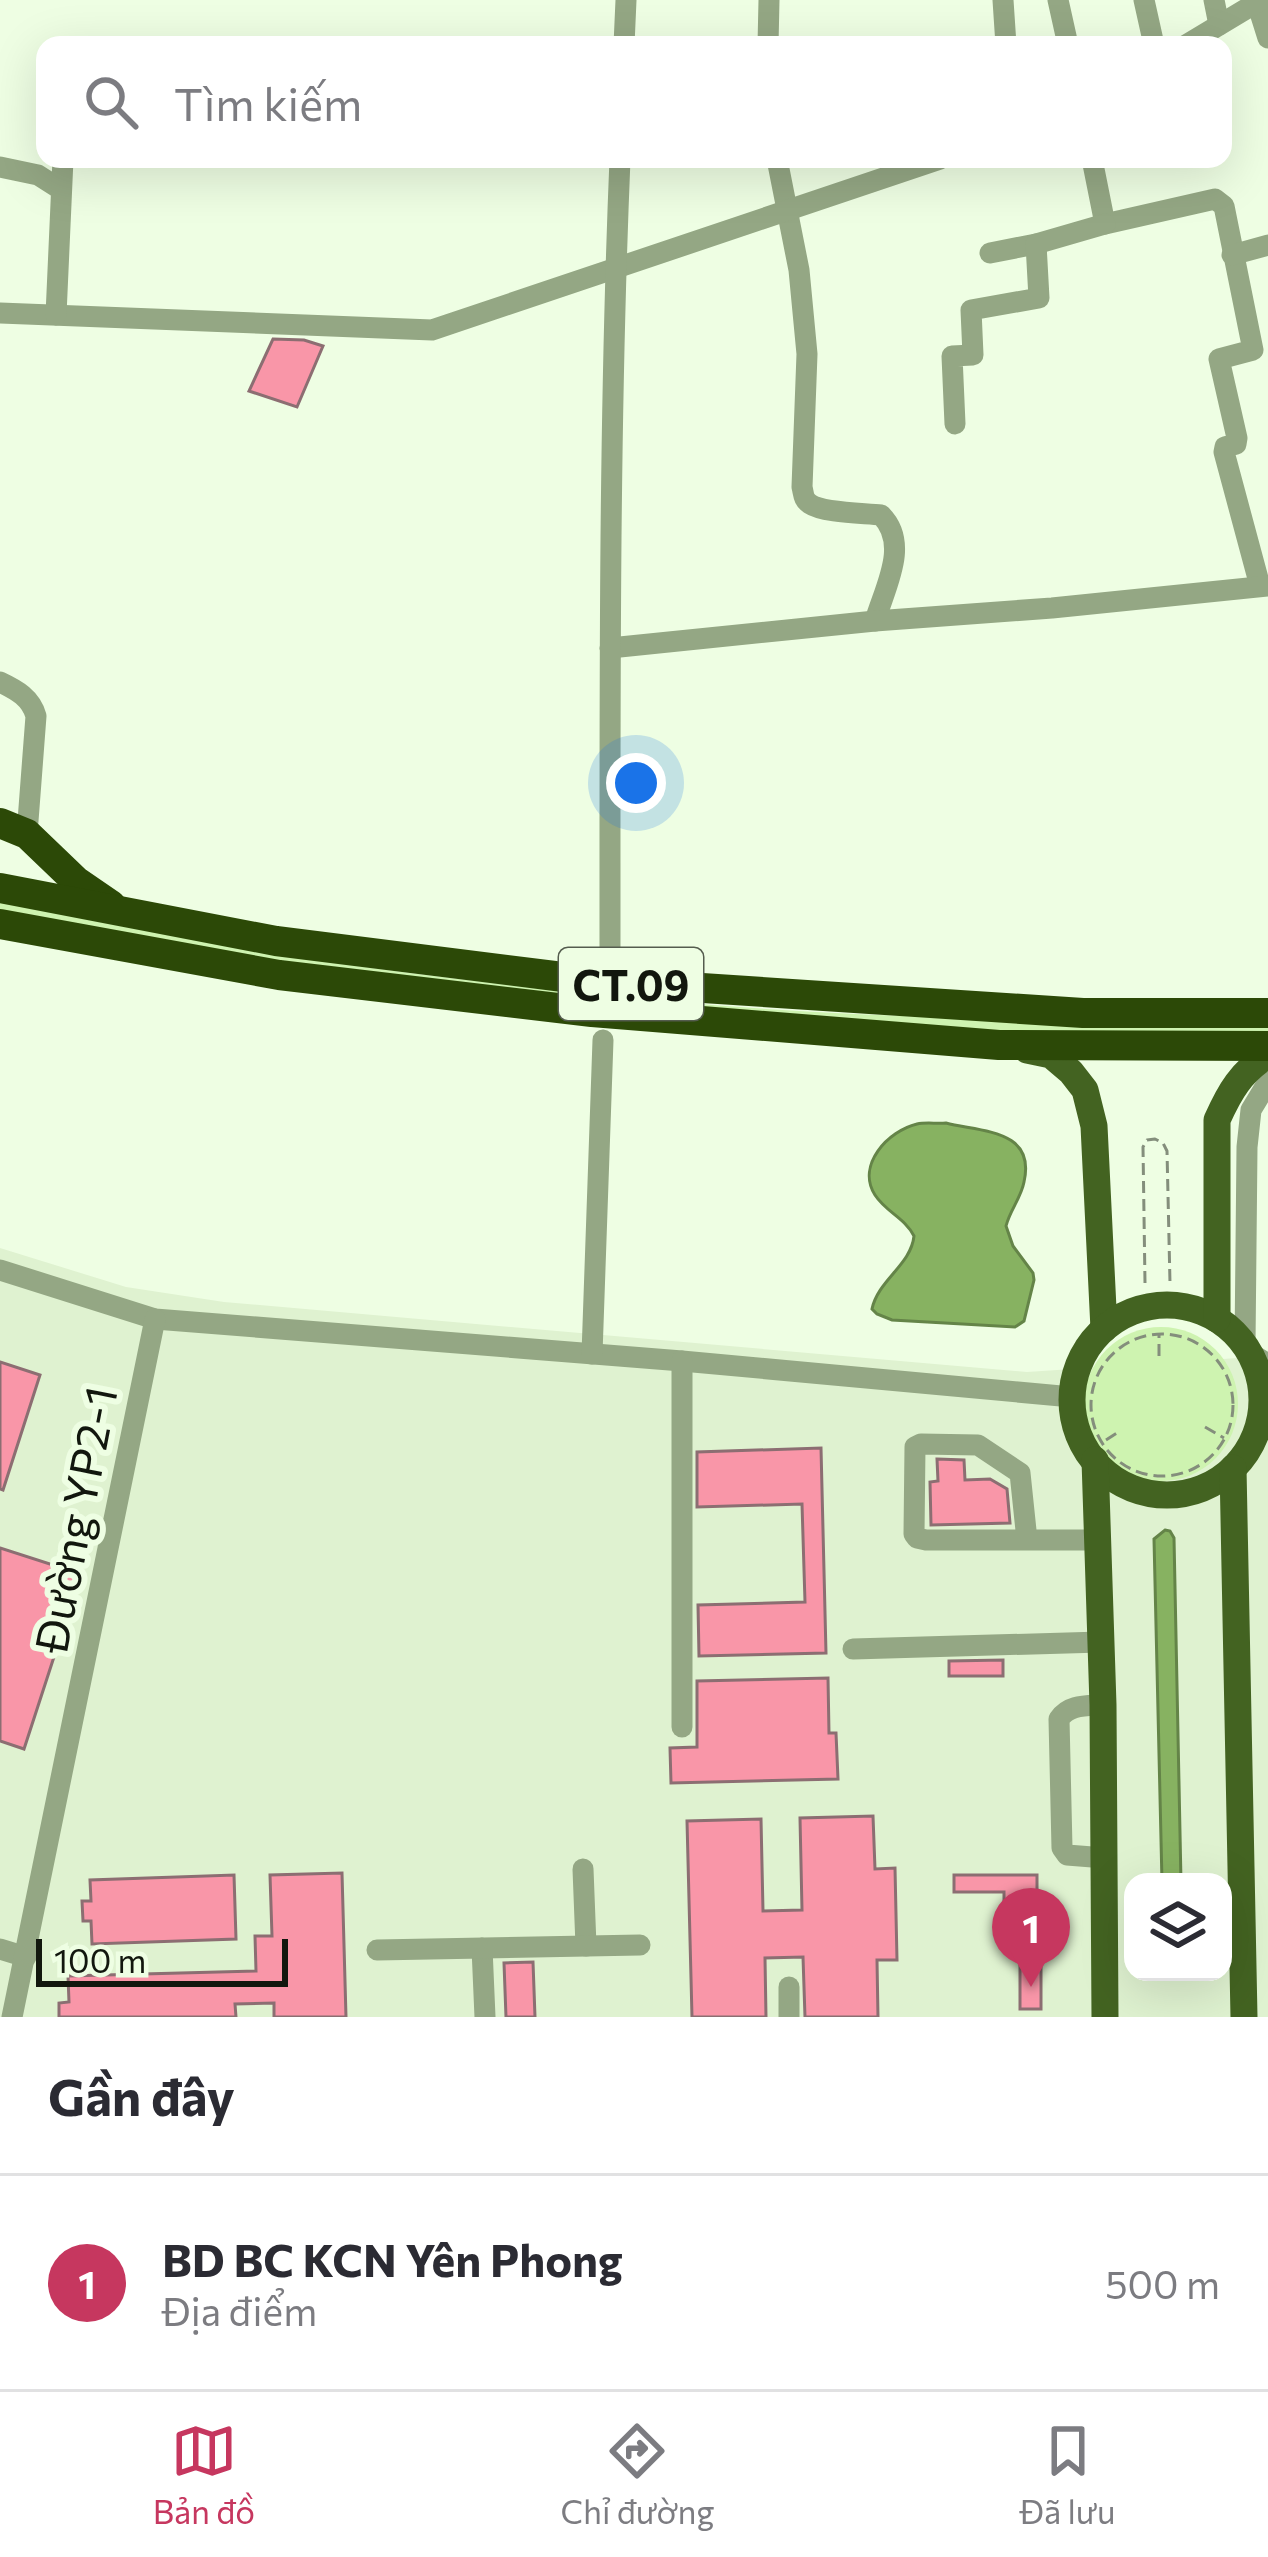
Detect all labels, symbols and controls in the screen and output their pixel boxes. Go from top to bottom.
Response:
search box [36,36,1232,168]
icon: search [78,69,144,135]
text: Tìm kiếm [174,75,362,130]
your location [606,753,666,813]
road number: CT.09 [559,948,703,1020]
street label: Đường YP2-1 [21,1381,127,1658]
map controls [1124,1873,1232,1981]
button: layers [1124,1873,1232,1981]
pin: 1 [992,1888,1070,1987]
scale bar [36,1933,288,1986]
text: 100 m [54,1939,146,1980]
text: Gần đây [48,2064,235,2127]
text: BD BC KCN Yên Phong [162,2231,623,2286]
text: 1 [78,2259,96,2307]
text: 500 m [1105,2259,1220,2307]
text: Địa điểm [162,2286,317,2334]
tab: Bản đồ [153,2418,255,2531]
tab: Chỉ đường [560,2418,714,2531]
tab: Đã lưu [1020,2418,1115,2531]

